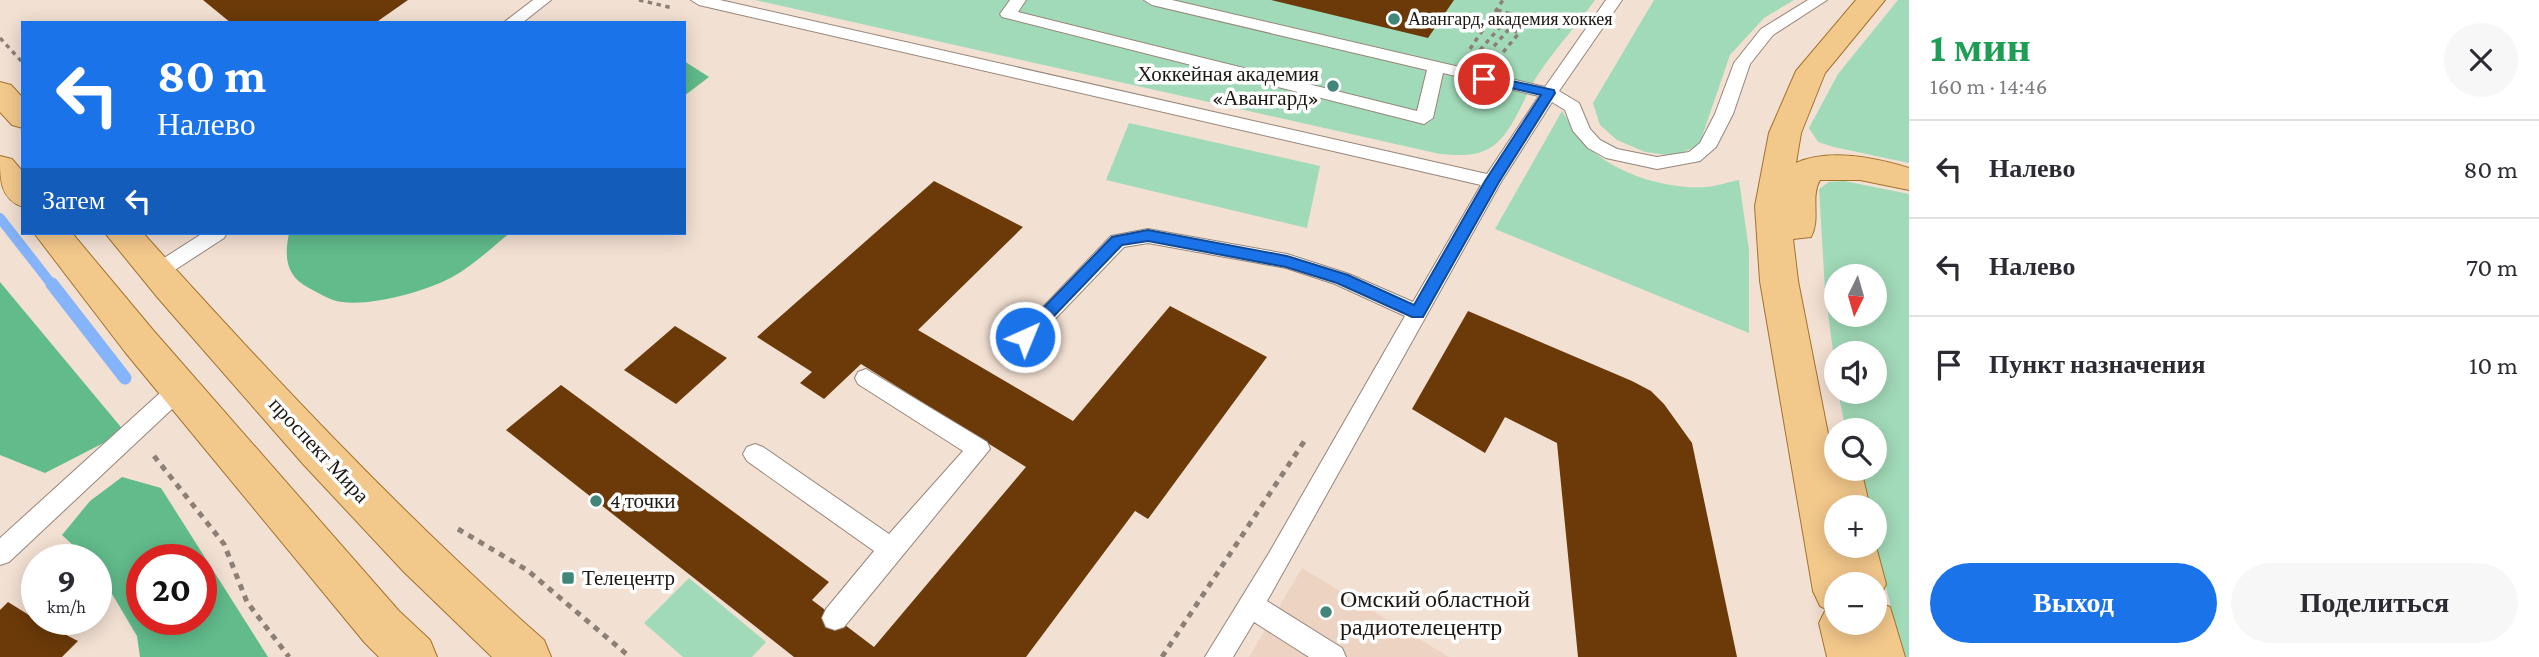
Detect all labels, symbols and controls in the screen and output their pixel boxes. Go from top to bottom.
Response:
place label: Авангард, академия хоккея [1408,9,1613,29]
marker: Авангард, академия хоккея [1386,11,1402,27]
text: 1 мин [1930,23,2031,70]
button: close [2444,23,2518,97]
text: 80 m [157,48,266,103]
icon: left [42,49,133,140]
pin [1454,49,1514,109]
icon: arrive [1465,60,1503,98]
place label: Хоккейная академия «Авангард» [1137,62,1319,110]
text: 160 m · 14:46 [1930,73,2047,99]
marker: Хоккейная академия «Авангард» [1325,78,1341,94]
text: Налево [157,106,256,142]
icon: left [1930,150,1968,188]
text: Налево [1989,154,2075,183]
text: 80 m [2464,155,2518,184]
icon: left [119,182,157,220]
text: Затем [42,186,105,215]
icon: left [1930,248,1968,286]
text: Налево [1989,252,2075,281]
text: 70 m [2466,253,2518,282]
north arrow [1824,264,1886,327]
map controls [1824,264,1887,635]
position arrow [988,300,1062,374]
button: sound [1824,341,1887,404]
icon: arrive [1930,346,1968,384]
text: Пункт назначения [1989,350,2206,379]
text: 10 m [2469,351,2518,380]
street label: проспект Мира [264,392,374,508]
button: search [1824,418,1887,481]
place label: 4 точки [610,489,676,513]
marker: 4 точки [588,493,604,509]
button: + [1824,495,1887,558]
speed limit sign: 20 [126,544,217,635]
text: 9 [57,561,76,600]
button: Выход [1930,563,2217,643]
button: Поделиться [2231,563,2518,643]
place label: Телецентр [582,566,675,590]
marker: Телецентр [560,570,576,586]
button: − [1824,572,1887,635]
place label: Омский областной радиотелецентр [1340,585,1530,640]
text: km/h [47,597,86,617]
marker: Омский областной радиотелецентр [1318,604,1334,620]

